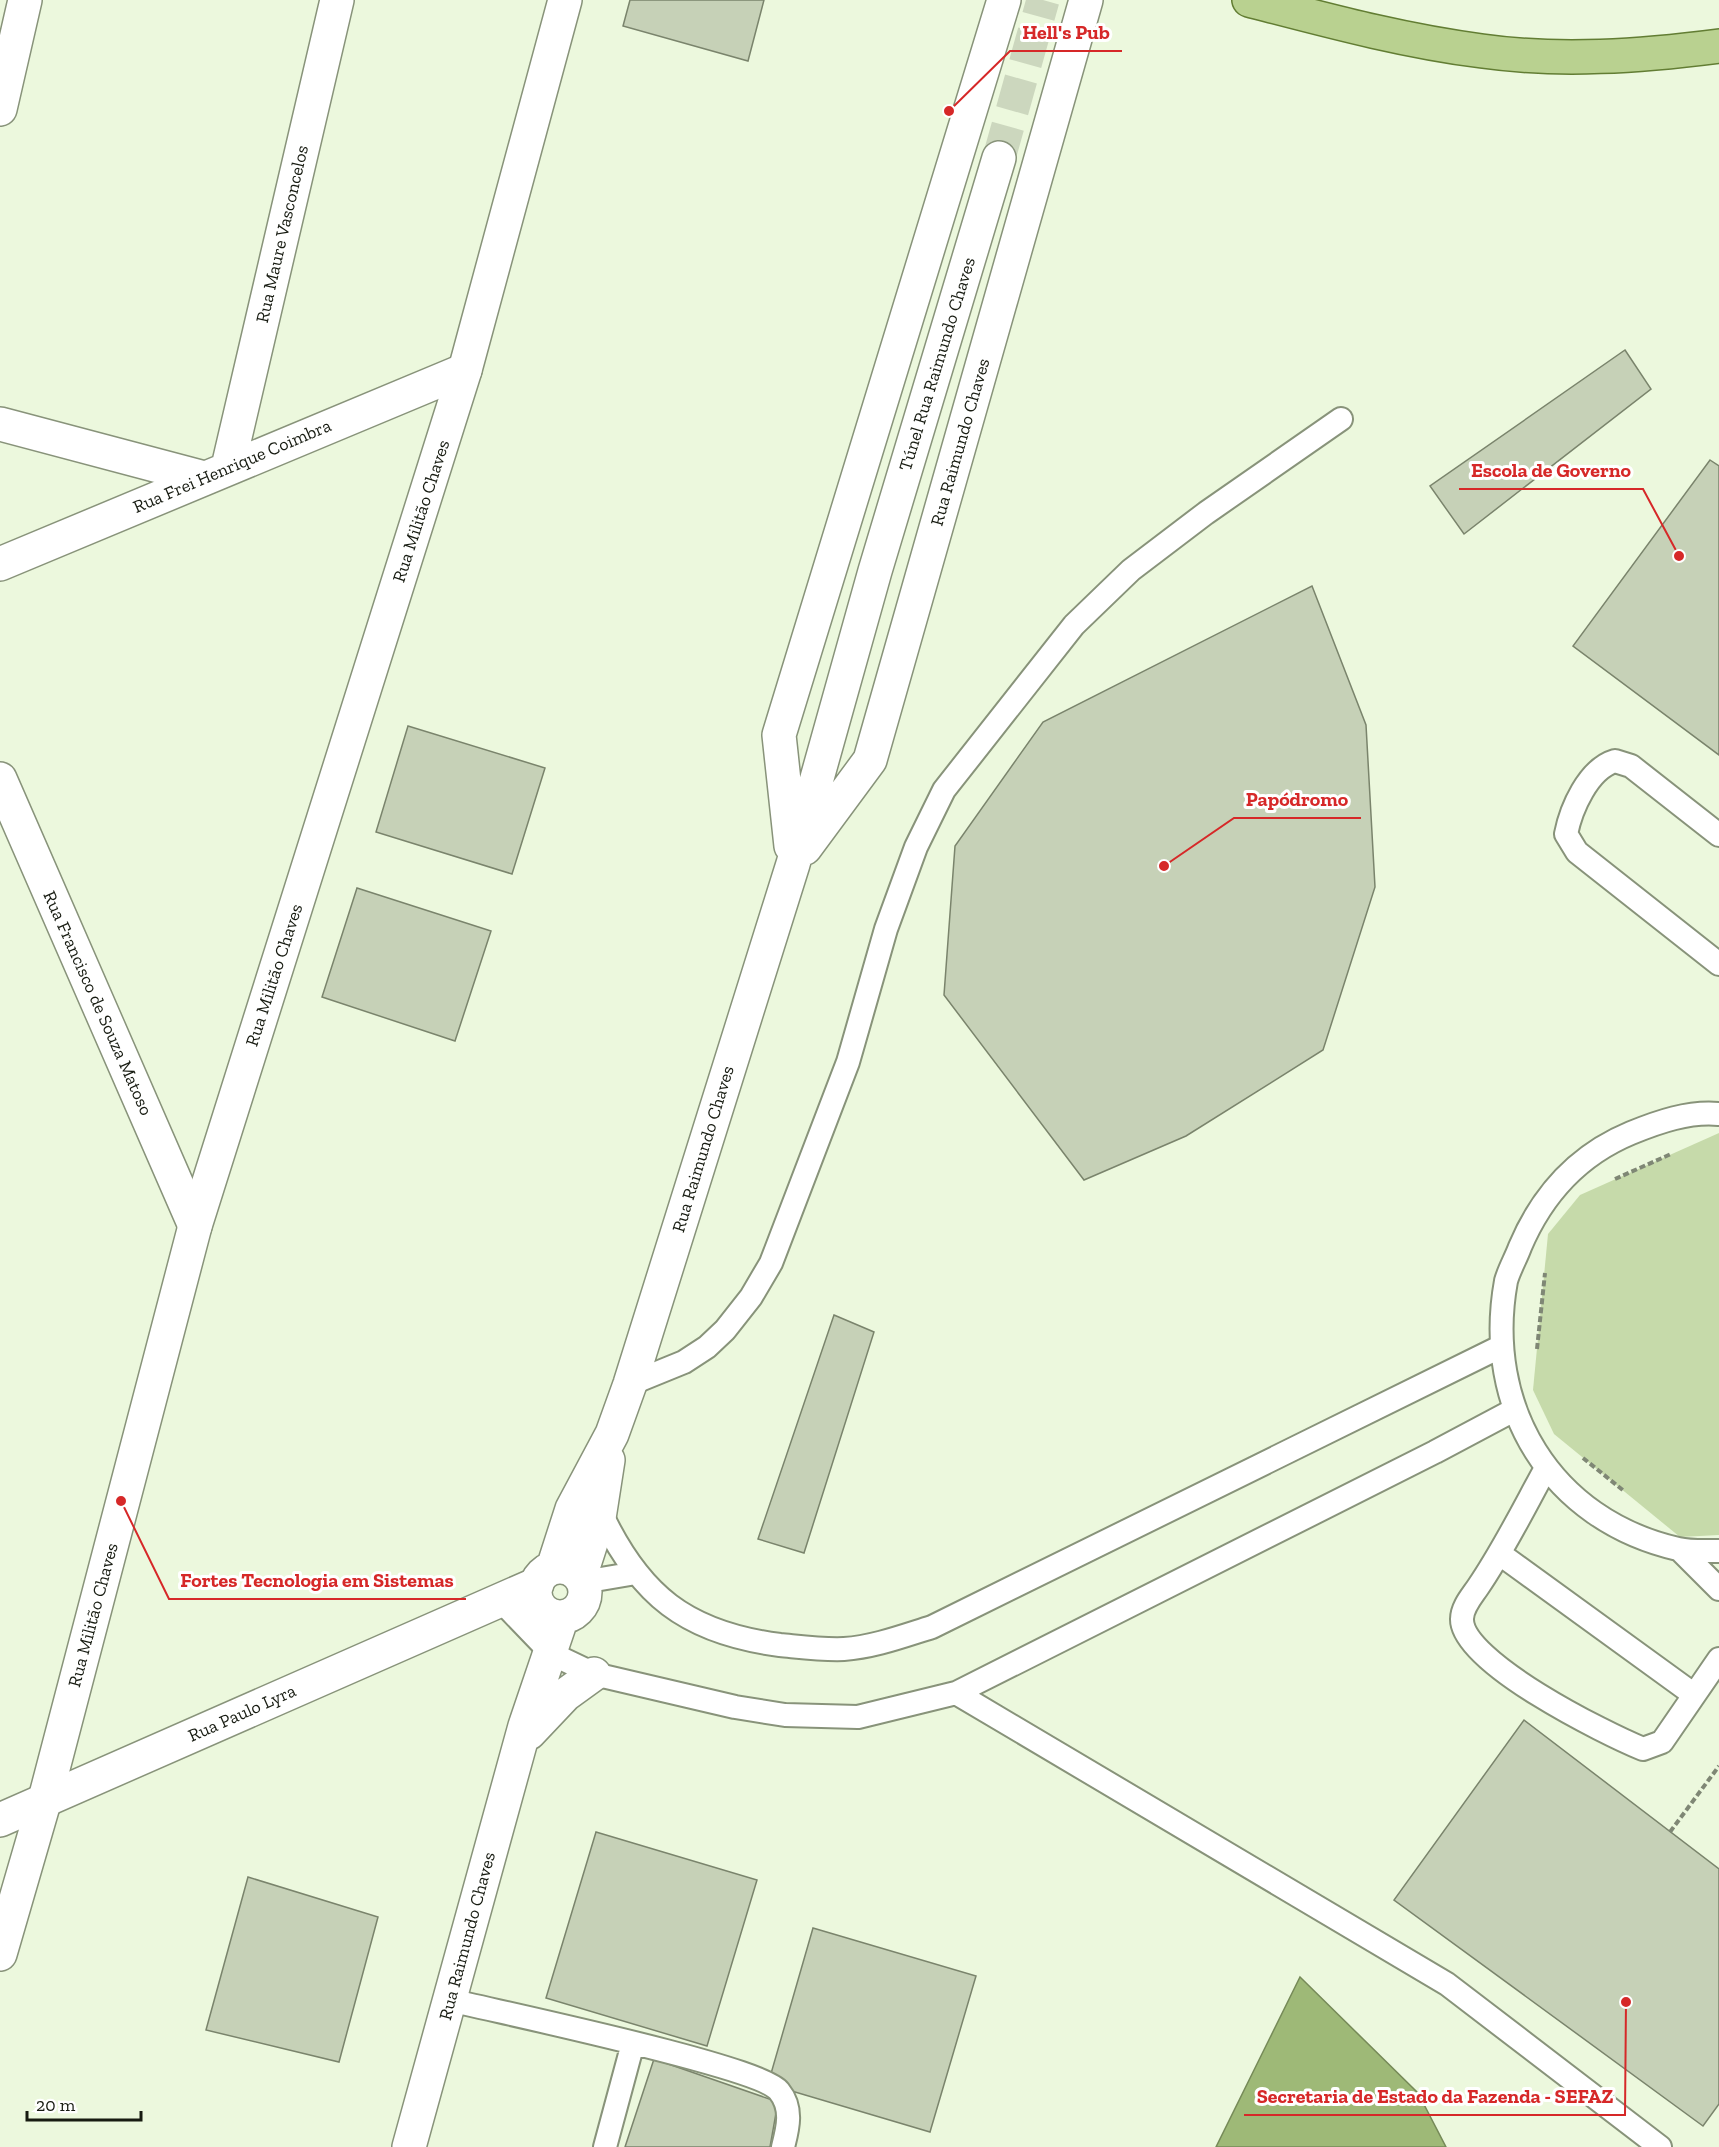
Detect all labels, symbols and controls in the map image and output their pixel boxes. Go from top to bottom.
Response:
callout: Hell's Pub [1010,13,1122,51]
text: Hell's Pub [1022,20,1110,44]
street label: Rua Maure Vasconcelos [251,143,313,325]
street label: Túnel Rua Raimundo Chaves [894,255,980,473]
street label: Rua Raimundo Chaves [926,356,994,528]
street label: Rua Frei Henrique Coimbra [130,414,335,518]
street label: Rua Militão Chaves [388,437,454,585]
callout: Escola de Governo [1459,451,1643,489]
text: Escola de Governo [1471,458,1632,482]
callout: Papódromo [1234,780,1361,818]
text: Papódromo [1246,787,1349,811]
street label: Rua Francisco de Souza Matoso [38,887,158,1119]
street label: Rua Militão Chaves [241,901,307,1049]
street label: Rua Raimundo Chaves [667,1063,739,1235]
street label: Rua Militão Chaves [63,1540,123,1690]
callout: Fortes Tecnologia em Sistemas [169,1561,466,1599]
text: Fortes Tecnologia em Sistemas [180,1568,454,1592]
street label: Rua Paulo Lyra [185,1679,300,1747]
street label: Rua Raimundo Chaves [434,1849,500,2022]
callout: Secretaria de Estado da Fazenda - SEFAZ [1244,2077,1625,2115]
scale bar [27,2084,141,2122]
text: Secretaria de Estado da Fazenda - SEFAZ [1257,2084,1614,2108]
text: 20 m [36,2094,76,2116]

